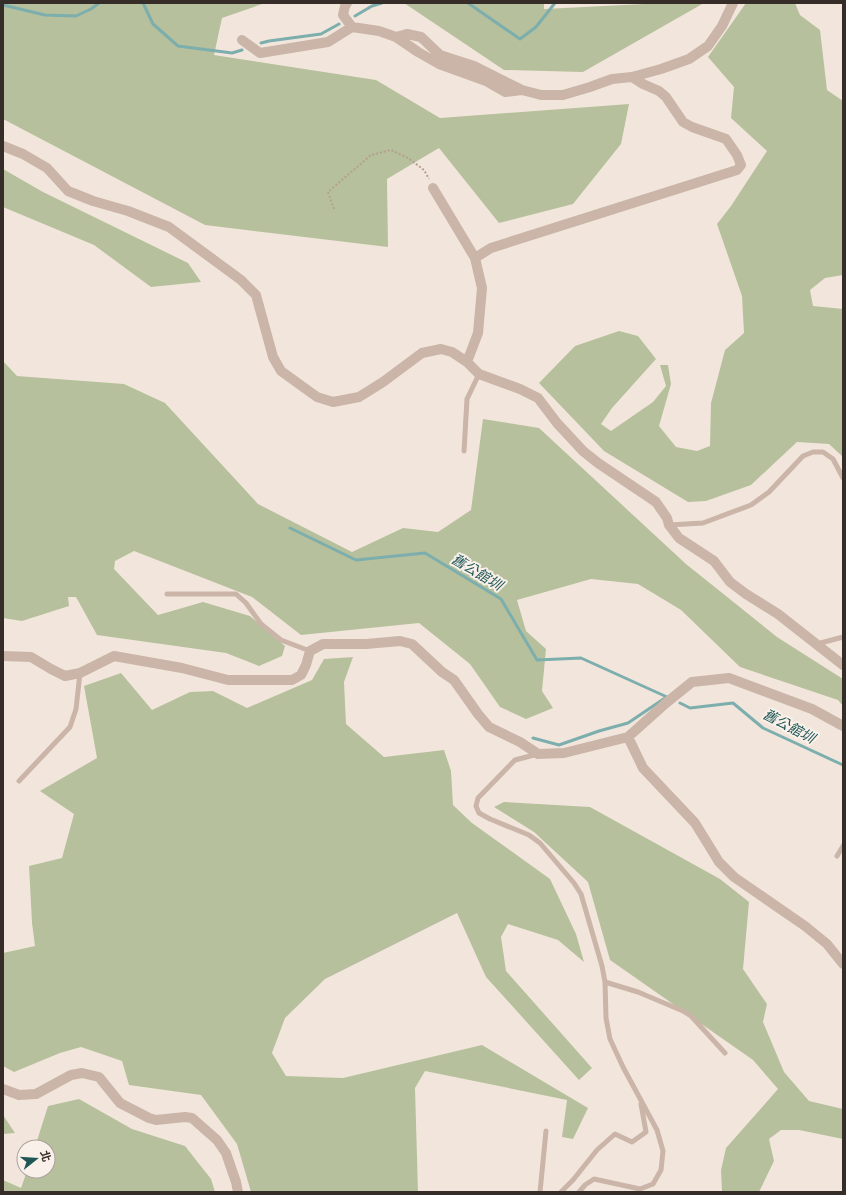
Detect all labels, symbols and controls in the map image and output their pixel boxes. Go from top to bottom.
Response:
water label: 舊公館圳 [449,551,507,594]
water label: 舊公館圳 [761,706,819,747]
north arrow [16,1139,56,1179]
text: 北 [38,1149,53,1163]

